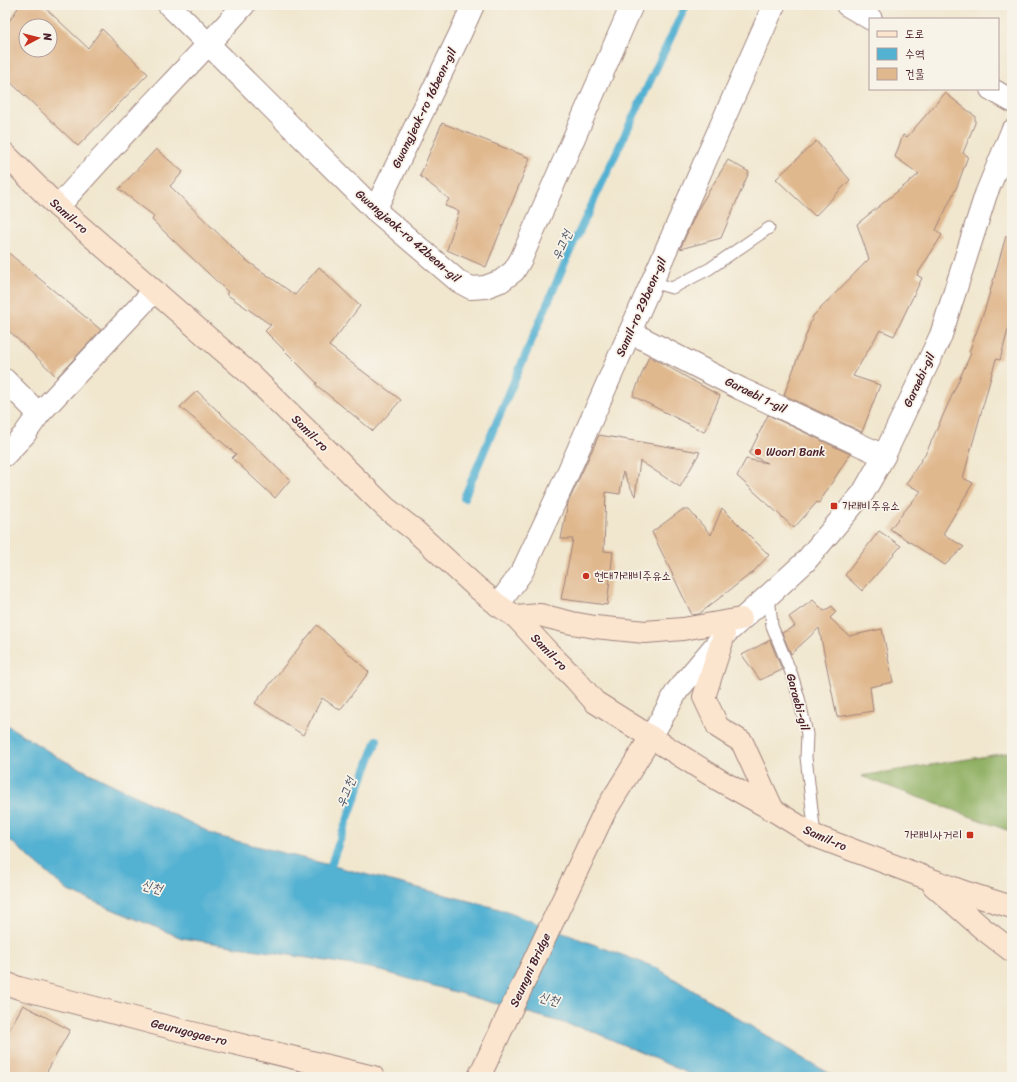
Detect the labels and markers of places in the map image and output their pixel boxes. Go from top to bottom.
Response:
place label: Woori Bank [766,441,825,463]
marker: Woori Bank [753,447,763,457]
place label: 가래비주유소 [842,495,900,517]
marker: 가래비주유소 [829,501,839,511]
place label: 현대가래비주유소 [594,565,671,587]
marker: 현대가래비주유소 [581,571,591,581]
place label: 가래비사거리 [904,824,962,846]
marker: 가래비사거리 [965,830,975,840]

